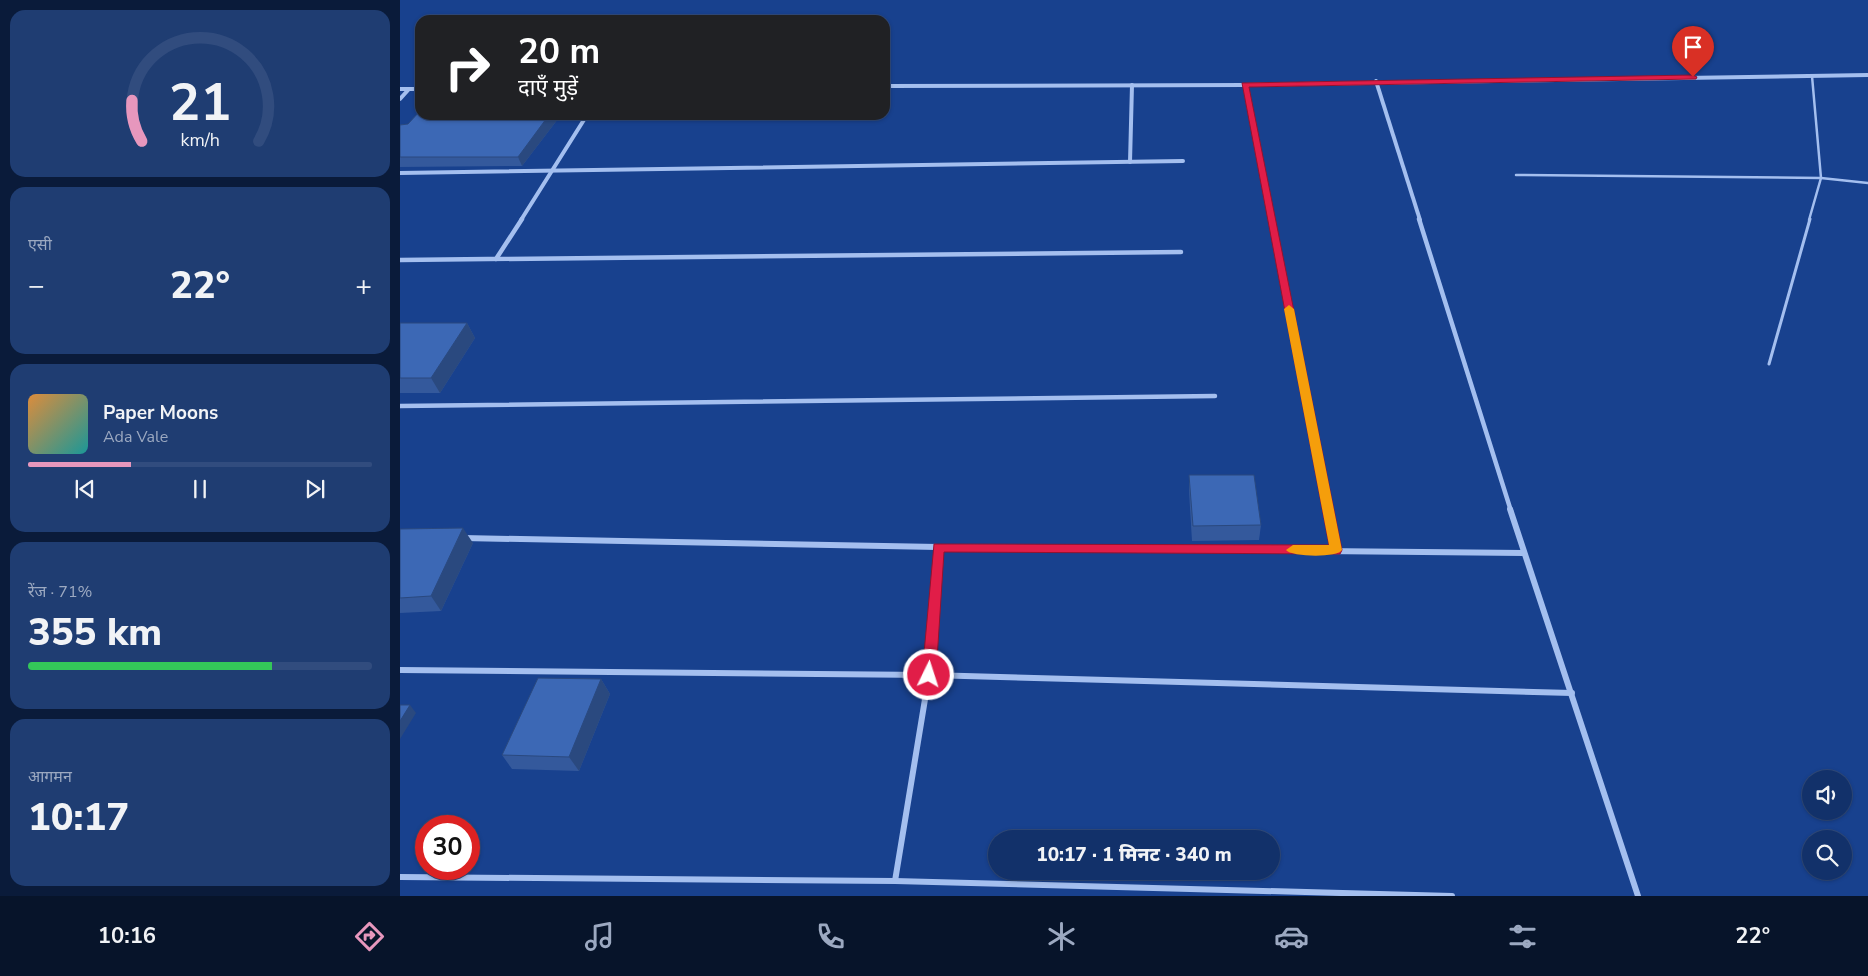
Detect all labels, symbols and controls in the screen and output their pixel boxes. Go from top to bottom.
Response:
pin [1672,26,1714,77]
text: 20 m [518,28,600,75]
icon: arrive [1679,33,1707,61]
icon: right [435,35,500,100]
text: 21 [169,67,231,138]
text: दाएँ मुड़ें [518,73,578,103]
text: km/h [180,128,220,152]
text: एसी [28,234,52,256]
text: 22° [170,260,230,311]
text: − [28,267,45,305]
text: + [355,267,372,305]
text: Paper Moons [103,400,218,426]
text: Ada Vale [103,426,168,448]
icon: previous [71,475,99,503]
icon: pause [186,475,214,503]
icon: next [301,475,329,503]
text: रेंज · 71% [28,581,92,603]
text: 355 km [28,607,162,658]
position arrow [902,648,954,700]
text: आगमन [28,766,72,788]
map controls [1802,770,1852,880]
button: sound [1802,770,1852,820]
text: 10:17 [28,792,129,843]
speed limit sign: 30 [415,815,480,880]
button: search [1802,830,1852,880]
text: 10:17 · 1 मिनट · 340 m [1036,842,1232,868]
icon: directions [352,919,387,954]
icon: music [582,919,617,954]
icon: phone [813,919,848,954]
icon: climate [1044,919,1079,954]
icon: car [1274,919,1309,954]
icon: filters [1505,919,1540,954]
text: 10:16 [98,921,156,951]
text: 22° [1735,921,1770,951]

